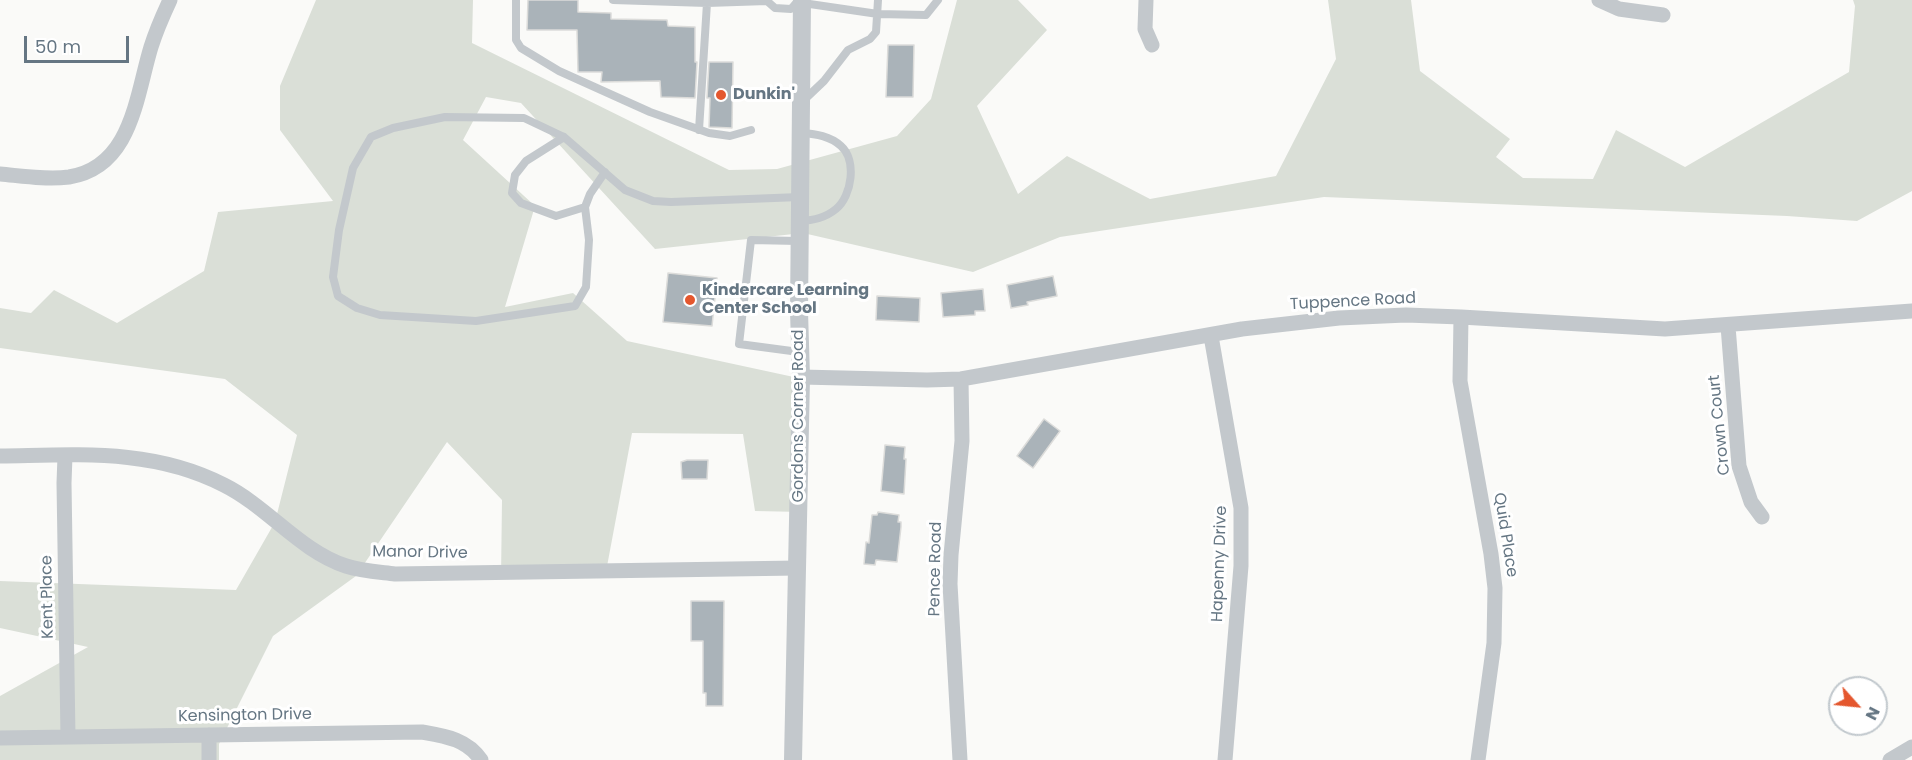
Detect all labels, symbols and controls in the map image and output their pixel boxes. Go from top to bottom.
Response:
scale bar [27,24,132,62]
text: 50 m [35,34,81,59]
place label: Dunkin' [733,85,795,105]
marker: Dunkin' [714,88,728,102]
place label: Kindercare Learning Center School [702,281,869,319]
street label: Tuppence Road [1289,289,1417,315]
marker: Kindercare Learning Center School [683,293,697,307]
street label: Gordons Corner Road [789,329,809,503]
street label: Crown Court [1705,374,1735,476]
street label: Quid Place [1489,491,1521,579]
street label: Hapenny Drive [1208,505,1232,623]
street label: Pence Road [926,521,946,617]
street label: Manor Drive [372,543,468,563]
street label: Kent Place [38,555,58,639]
north arrow [1828,676,1888,736]
text: N [1860,703,1886,724]
street label: Kensington Drive [178,705,312,727]

